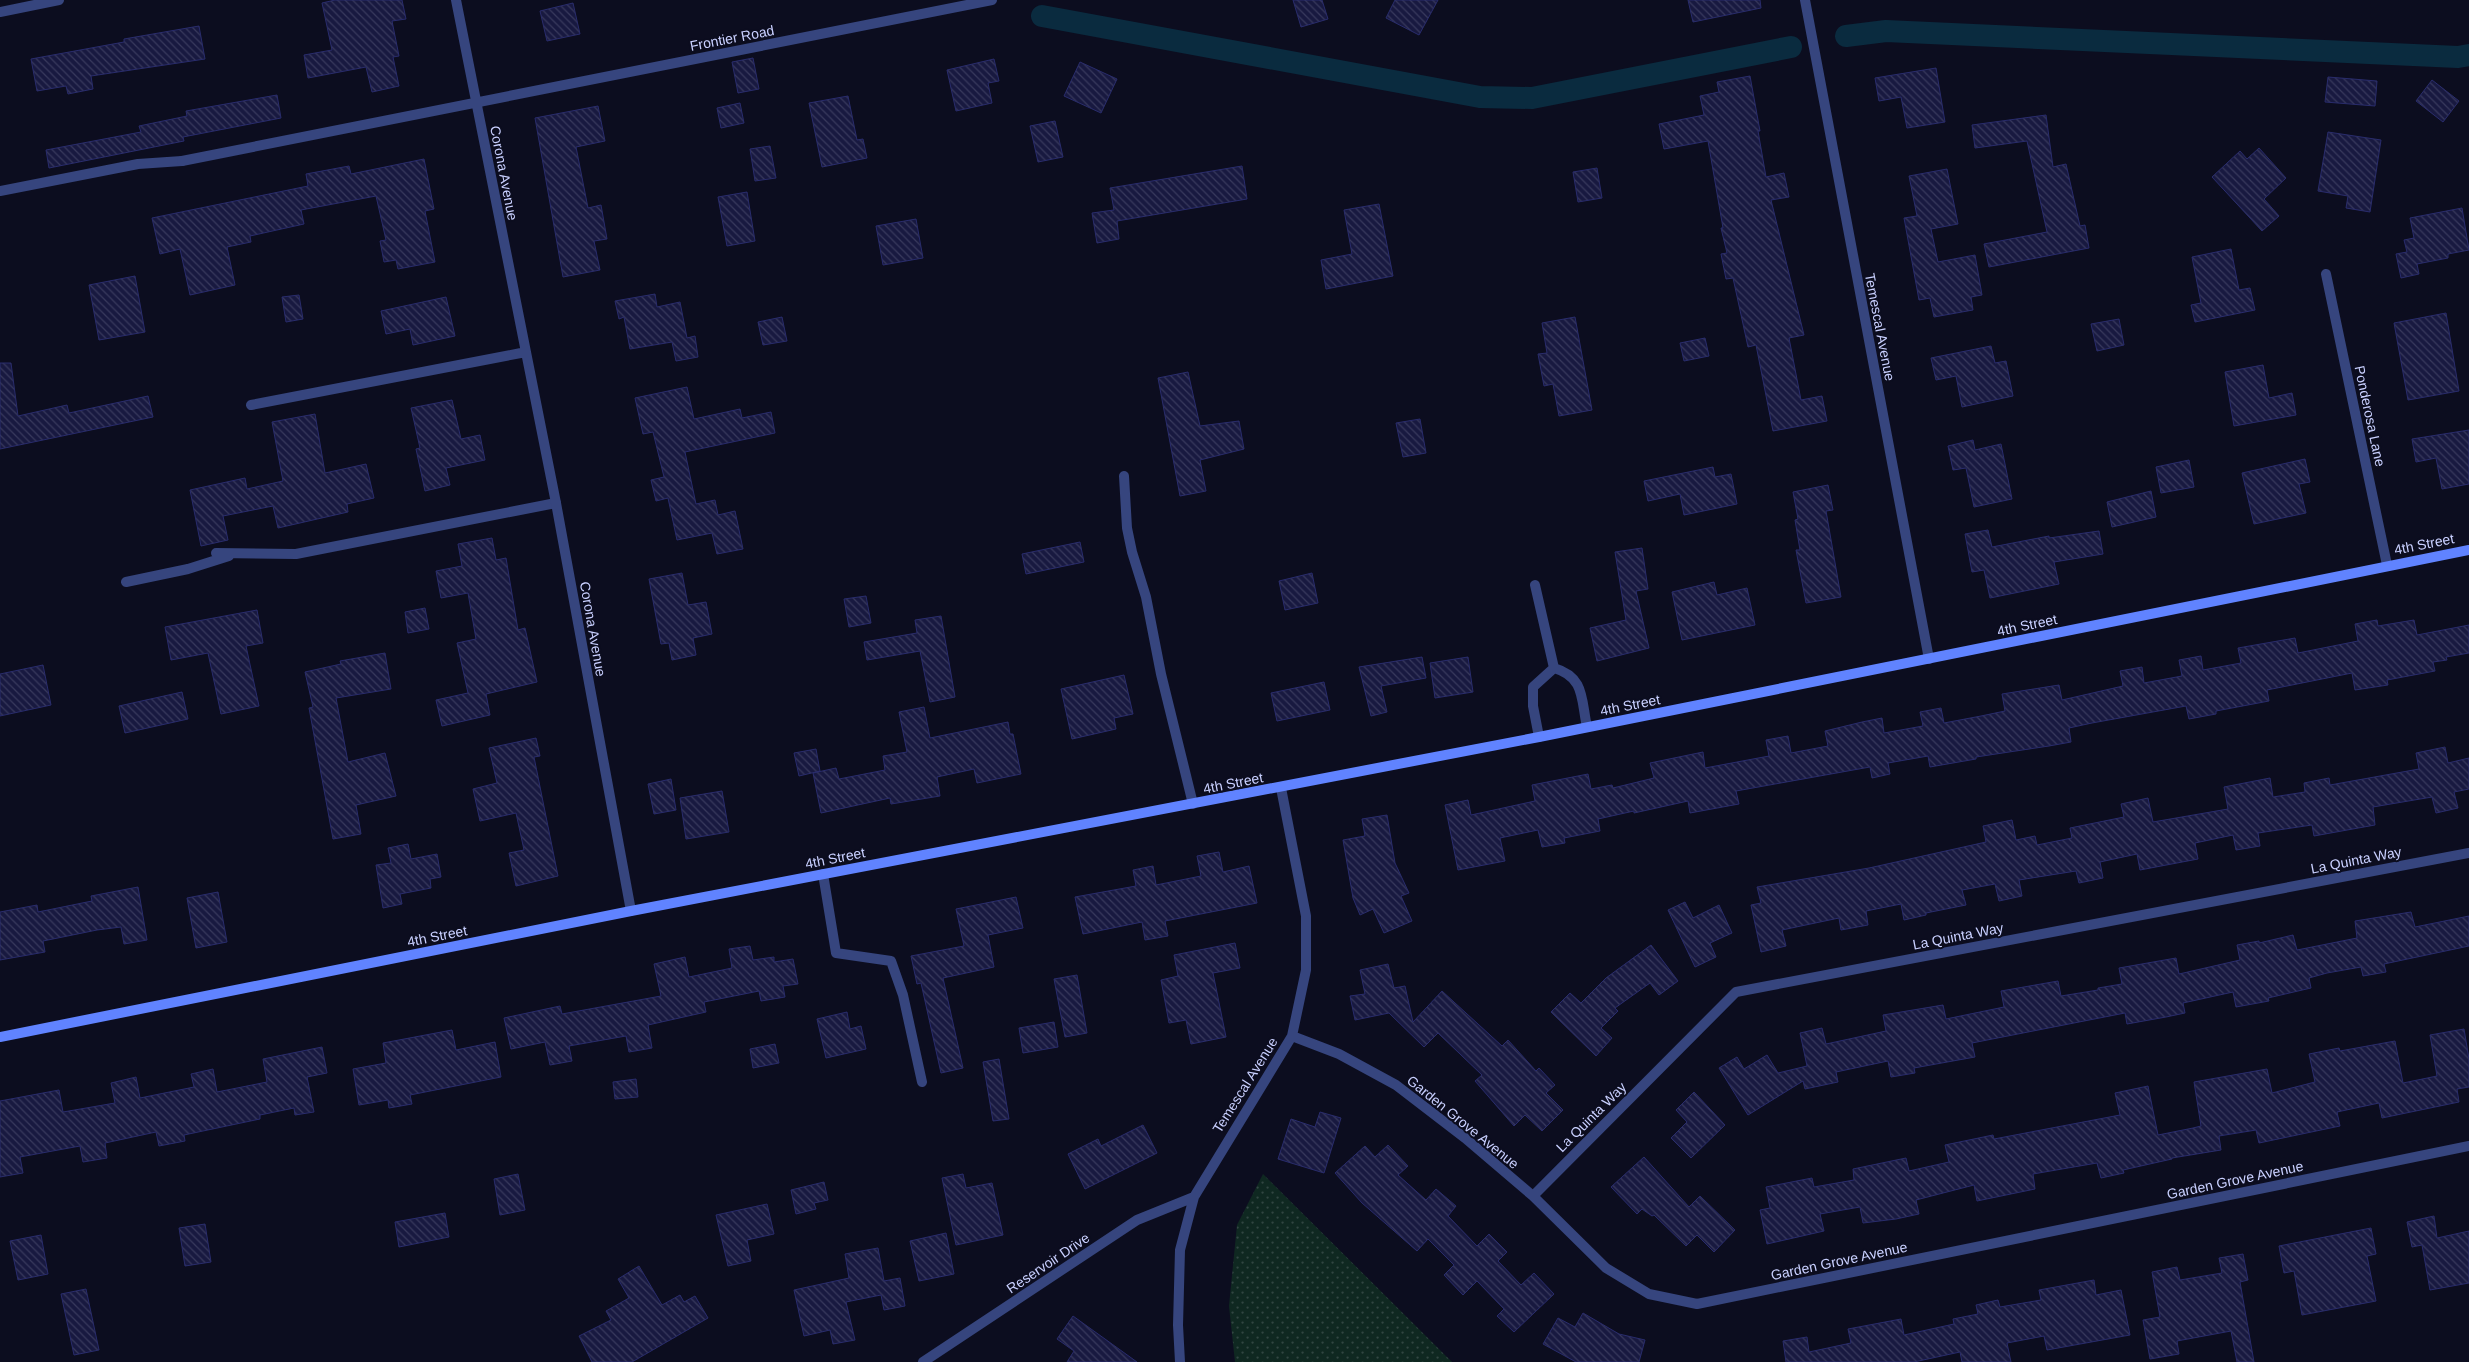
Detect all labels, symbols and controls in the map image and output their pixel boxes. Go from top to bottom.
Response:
street label: Frontier Road [688,22,776,54]
street label: Corona Avenue [487,124,521,222]
street label: Temescal Avenue [1862,272,1898,382]
street label: Ponderosa Lane [2351,364,2389,468]
street label: 4th Street [2393,530,2455,558]
street label: Corona Avenue [577,580,609,678]
street label: 4th Street [1996,611,2058,639]
street label: 4th Street [1599,691,1661,719]
street label: 4th Street [1202,769,1264,797]
street label: La Quinta Way [2309,843,2403,877]
street label: 4th Street [804,844,866,872]
street label: La Quinta Way [1911,919,2005,953]
street label: 4th Street [406,922,468,950]
street label: Temescal Avenue [1209,1034,1281,1136]
street label: Garden Grove Avenue [1404,1072,1522,1172]
street label: La Quinta Way [1553,1079,1629,1155]
street label: Garden Grove Avenue [2165,1158,2305,1202]
street label: Reservoir Drive [1004,1229,1093,1297]
street label: Garden Grove Avenue [1769,1239,1909,1283]

